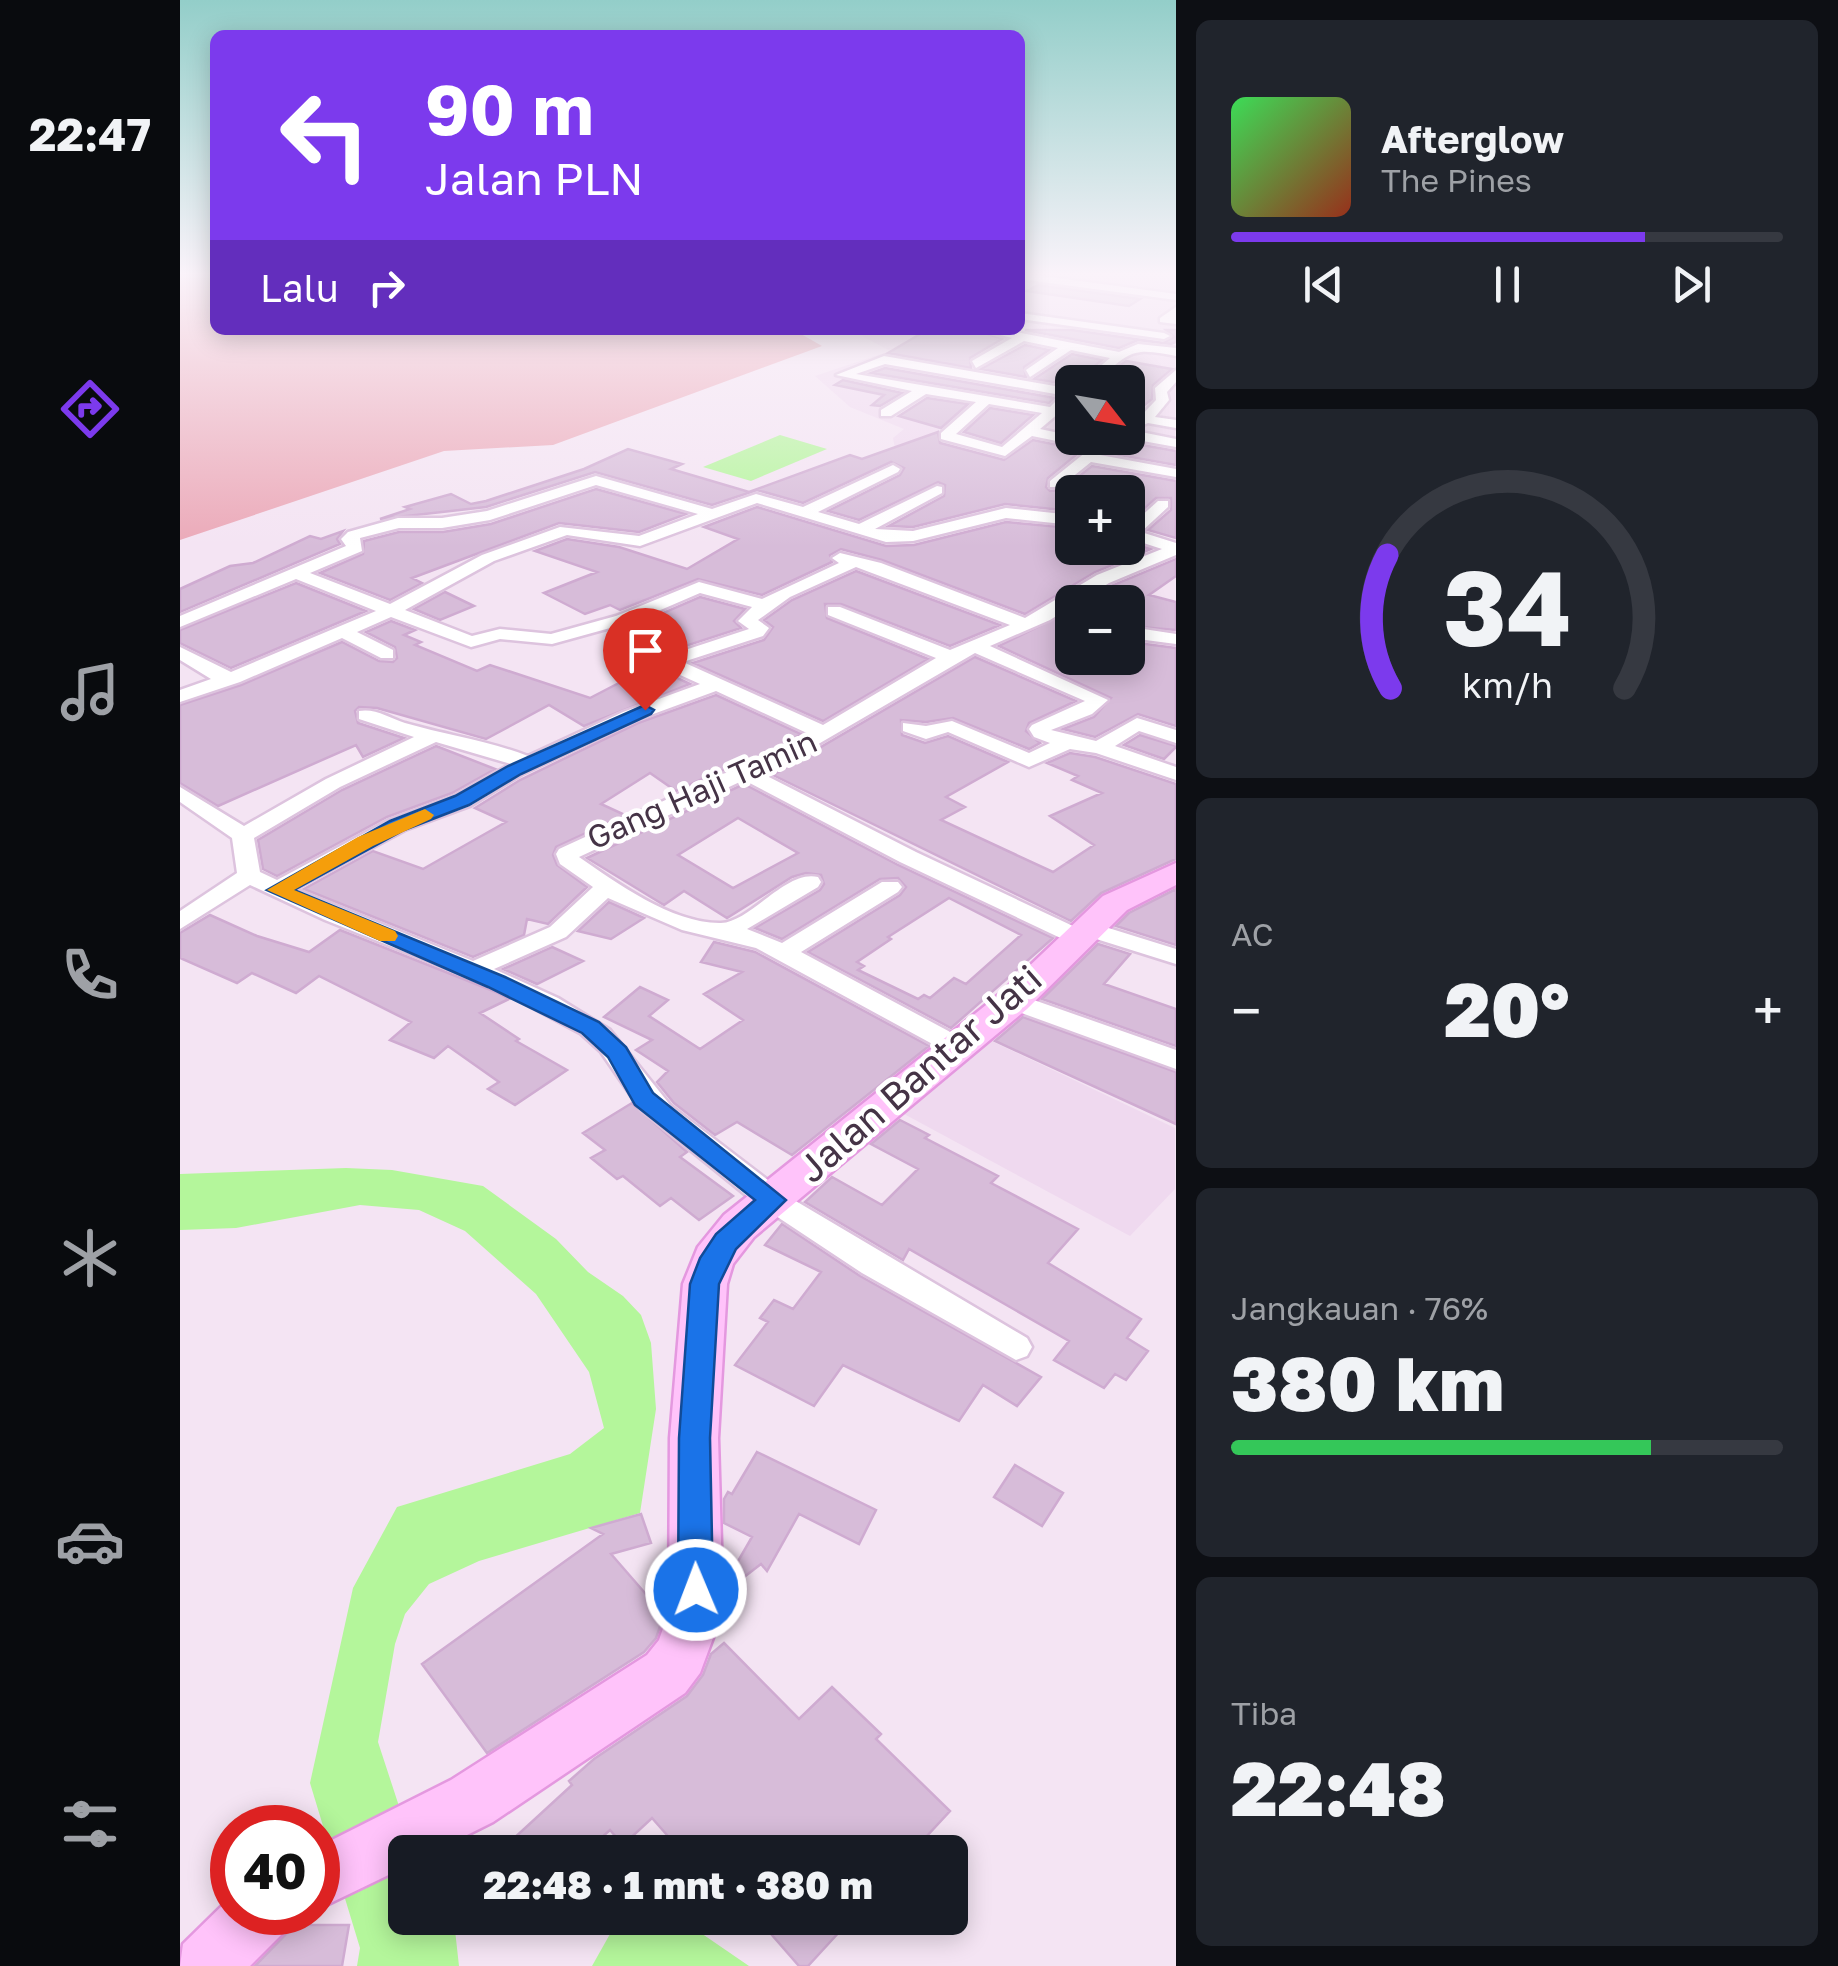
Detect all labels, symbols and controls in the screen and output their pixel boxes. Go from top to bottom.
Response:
text: 90 m [425,66,594,150]
icon: left [260,70,390,200]
text: 22:47 [29,107,151,161]
text: Afterglow [1381,116,1564,161]
text: Jalan PLN [425,151,643,205]
text: The Pines [1381,161,1532,199]
icon: previous [1296,257,1351,312]
icon: pause [1480,257,1535,312]
icon: next [1664,257,1719,312]
icon: right [359,260,414,315]
text: Lalu [260,265,339,310]
north arrow [1055,365,1145,455]
map controls [1055,365,1145,675]
icon: directions [55,374,125,444]
button: + [1055,475,1145,565]
text: 34 [1443,544,1571,669]
button: − [1055,585,1145,675]
pin [603,608,688,711]
icon: arrive [618,623,673,678]
icon: music [55,657,125,727]
text: km/h [1462,663,1552,706]
street label: Gang Haji Tamin [581,721,822,857]
text: AC [1231,915,1274,953]
icon: phone [55,940,125,1010]
street label: Jalan Bantar Jati [788,955,1050,1191]
text: 20° [1444,963,1570,1054]
text: − [1231,977,1261,1043]
text: + [1753,977,1783,1043]
icon: climate [55,1223,125,1293]
text: Jangkauan · 76% [1231,1289,1488,1327]
text: 380 km [1231,1337,1504,1428]
icon: car [55,1506,125,1576]
position arrow [644,1538,748,1642]
text: Tiba [1231,1694,1297,1732]
text: 22:48 [1231,1742,1446,1833]
icon: filters [55,1789,125,1859]
speed limit sign: 40 [210,1805,340,1935]
text: 22:48 · 1 mnt · 380 m [483,1862,873,1907]

